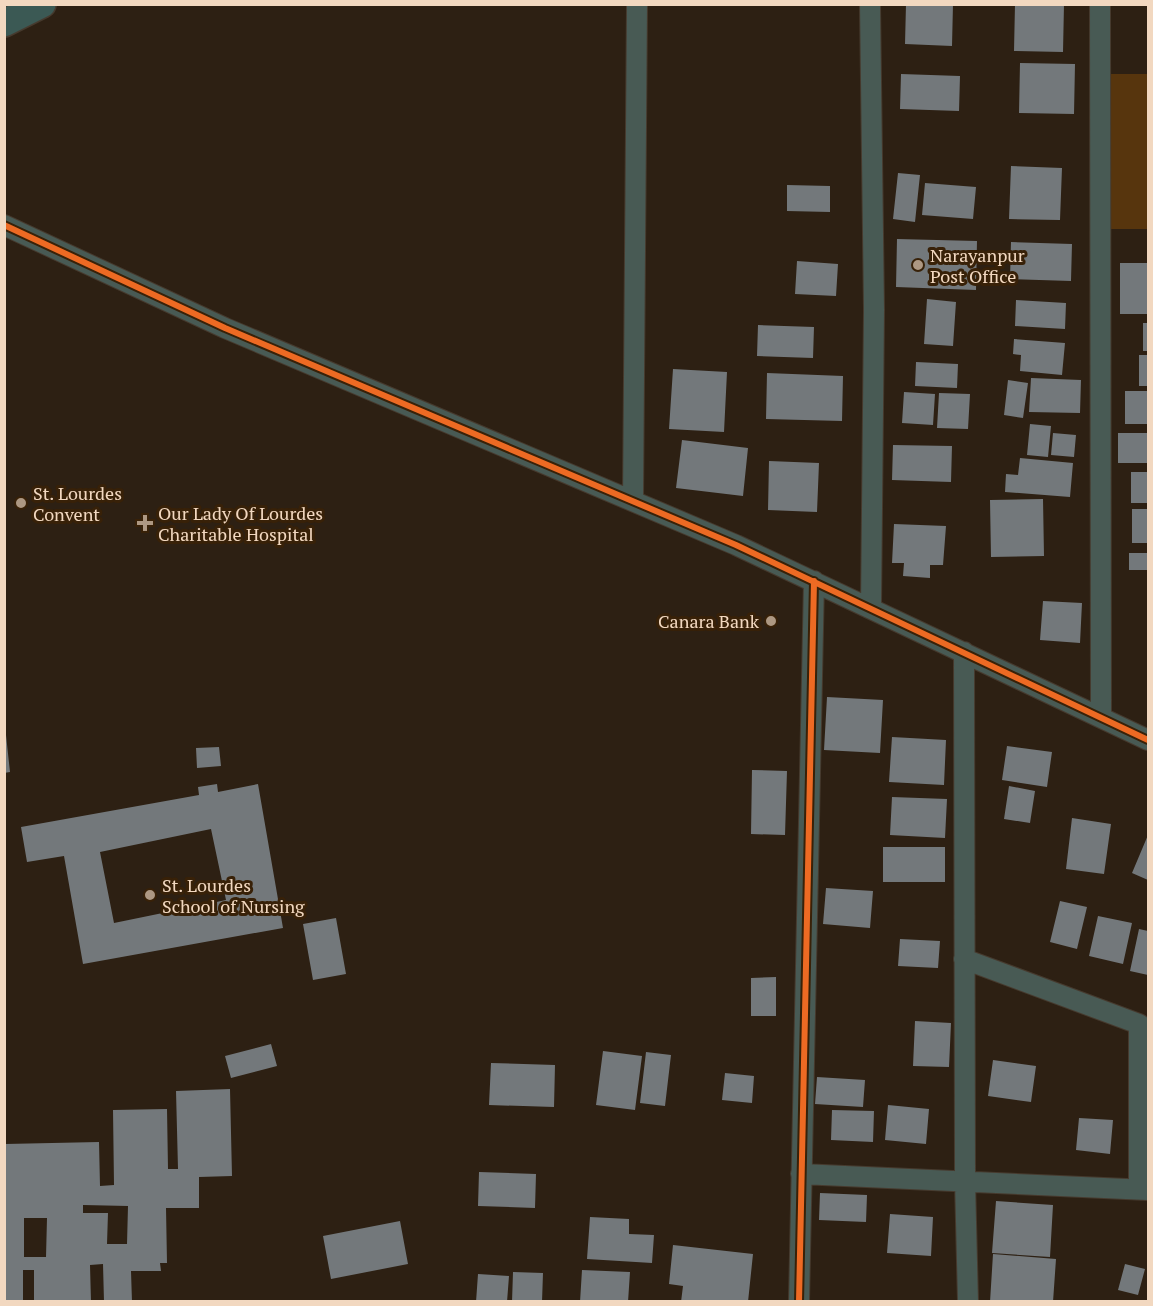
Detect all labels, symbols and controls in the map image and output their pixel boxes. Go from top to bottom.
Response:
place label: Narayanpur Post Office [930,243,1025,288]
marker: Narayanpur Post Office [911,258,925,272]
place label: St. Lourdes Convent [33,481,122,526]
marker: St. Lourdes Convent [14,496,28,510]
place label: Our Lady Of Lourdes Charitable Hospital [158,501,323,546]
marker: Our Lady Of Lourdes Charitable Hospital [136,514,154,532]
place label: Canara Bank [658,609,760,633]
marker: Canara Bank [764,614,778,628]
place label: St. Lourdes School of Nursing [162,873,305,918]
marker: St. Lourdes School of Nursing [143,888,157,902]

